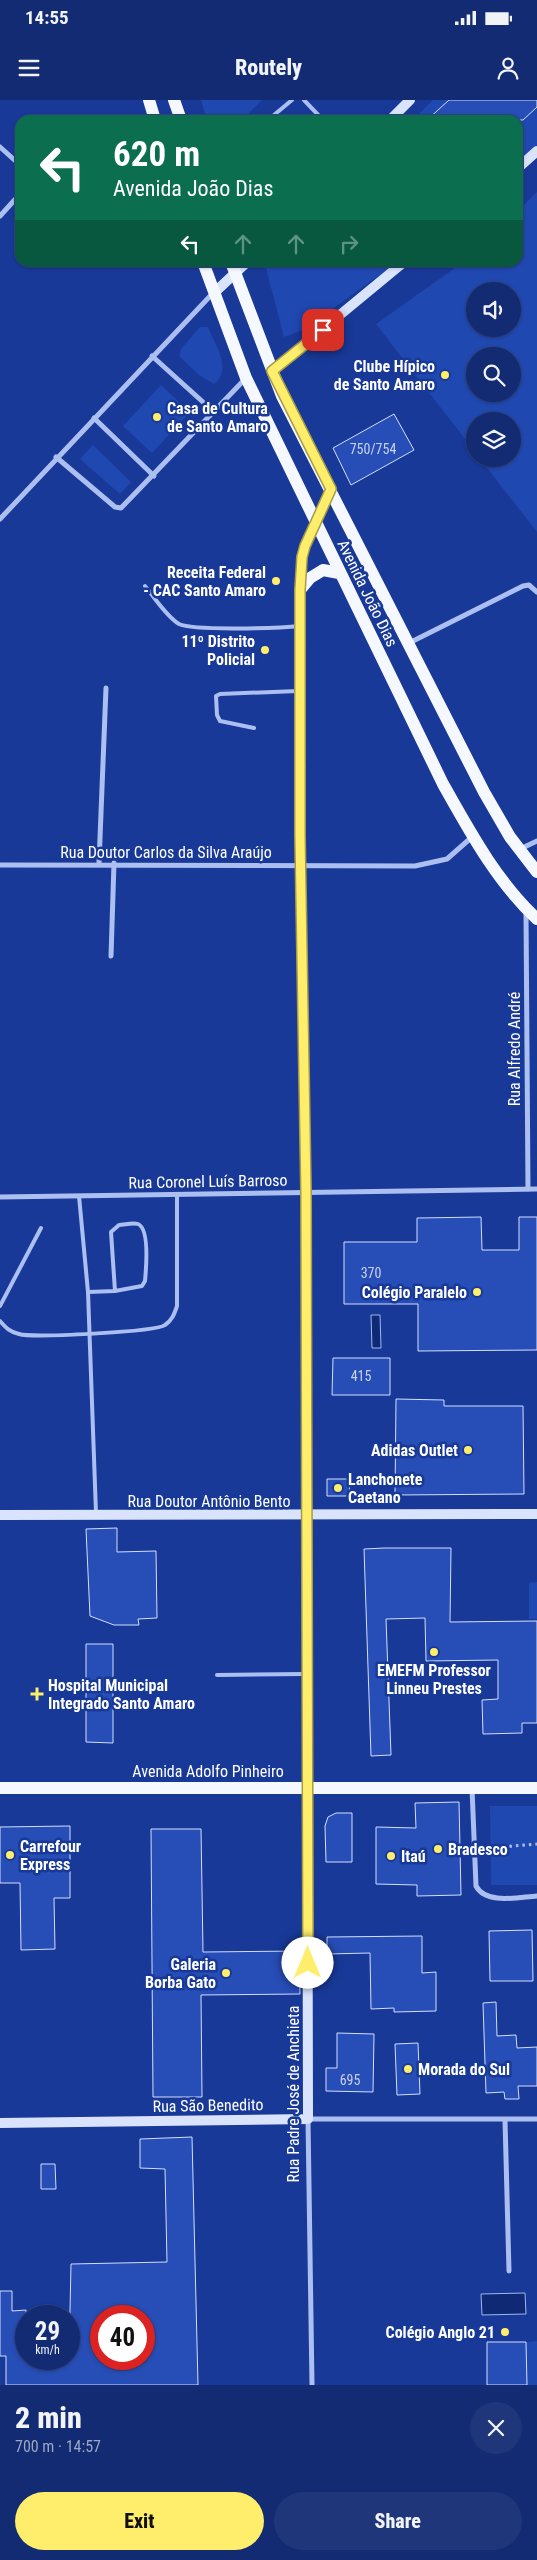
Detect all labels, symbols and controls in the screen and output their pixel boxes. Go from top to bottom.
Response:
text: 14:55 [25,6,69,29]
icon: menu [15,54,43,82]
icon: person [494,54,522,82]
text: Routely [235,55,302,80]
text: 620 m [113,134,200,175]
icon: left [30,135,95,200]
text: Avenida João Dias [113,176,273,201]
icon: left [176,230,204,258]
icon: ahead [229,230,257,258]
icon: ahead [282,230,310,258]
icon: right [335,230,363,258]
map controls [466,282,521,467]
button: sound [466,282,521,337]
pin [302,309,344,351]
icon: arrive [309,316,337,344]
button: search [466,347,521,402]
place label: Clube Hípico de Santo Amaro [334,357,435,394]
marker: Clube Hípico de Santo Amaro [439,369,451,381]
place label: Casa de Cultura de Santo Amaro [167,399,268,436]
marker: Casa de Cultura de Santo Amaro [151,411,163,423]
button: layers [466,412,521,467]
house number: 750/754 [350,441,396,457]
street label: Avenida João Dias [333,537,402,650]
place label: Receita Federal - CAC Santo Amaro [143,563,266,600]
marker: Receita Federal - CAC Santo Amaro [270,575,282,587]
place label: 11º Distrito Policial [181,632,255,669]
marker: 11º Distrito Policial [259,644,271,656]
street label: Rua Doutor Carlos da Silva Araújo [60,843,272,862]
street label: Rua Alfredo André [505,992,524,1106]
street label: Rua Coronel Luís Barroso [128,1171,288,1192]
house number: 370 [361,1265,381,1281]
place label: Colégio Paralelo [362,1283,467,1302]
marker: Colégio Paralelo [471,1286,483,1298]
house number: 415 [351,1368,371,1384]
place label: Adidas Outlet [371,1441,458,1460]
marker: Adidas Outlet [462,1444,474,1456]
place label: Lanchonete Caetano [348,1470,423,1507]
marker: Lanchonete Caetano [332,1482,344,1494]
street label: Rua Doutor Antônio Bento [128,1492,290,1511]
marker: EMEFM Professor Linneu Prestes [428,1646,440,1658]
place label: EMEFM Professor Linneu Prestes [377,1661,491,1698]
place label: Hospital Municipal Integrado Santo Amaro [48,1676,195,1713]
marker: Hospital Municipal Integrado Santo Amaro [30,1687,44,1701]
street label: Avenida Adolfo Pinheiro [132,1762,284,1781]
place label: Carrefour Express [20,1837,81,1874]
place label: Bradesco [448,1840,508,1859]
marker: Bradesco [432,1843,444,1855]
place label: Itaú [401,1847,426,1866]
marker: Carrefour Express [4,1849,16,1861]
marker: Itaú [385,1850,397,1862]
position arrow [281,1936,333,1988]
place label: Galeria Borba Gato [145,1955,216,1992]
marker: Galeria Borba Gato [220,1967,232,1979]
street label: Rua Padre José de Anchieta [284,2006,303,2182]
place label: Morada do Sul [418,2060,510,2079]
marker: Morada do Sul [402,2063,414,2075]
house number: 695 [340,2072,360,2088]
street label: Rua São Benedito [152,2095,264,2116]
speed limit sign: 40 [90,2305,155,2370]
text: 29 [35,2317,60,2346]
place label: Colégio Anglo 21 [386,2323,495,2342]
marker: Colégio Anglo 21 [499,2326,511,2338]
text: km/h [35,2343,60,2357]
text: 2 min [15,2400,82,2435]
button: close [470,2402,522,2454]
text: 700 m · 14:57 [15,2437,101,2456]
button: Exit [15,2492,264,2550]
button: Share [274,2492,522,2550]

